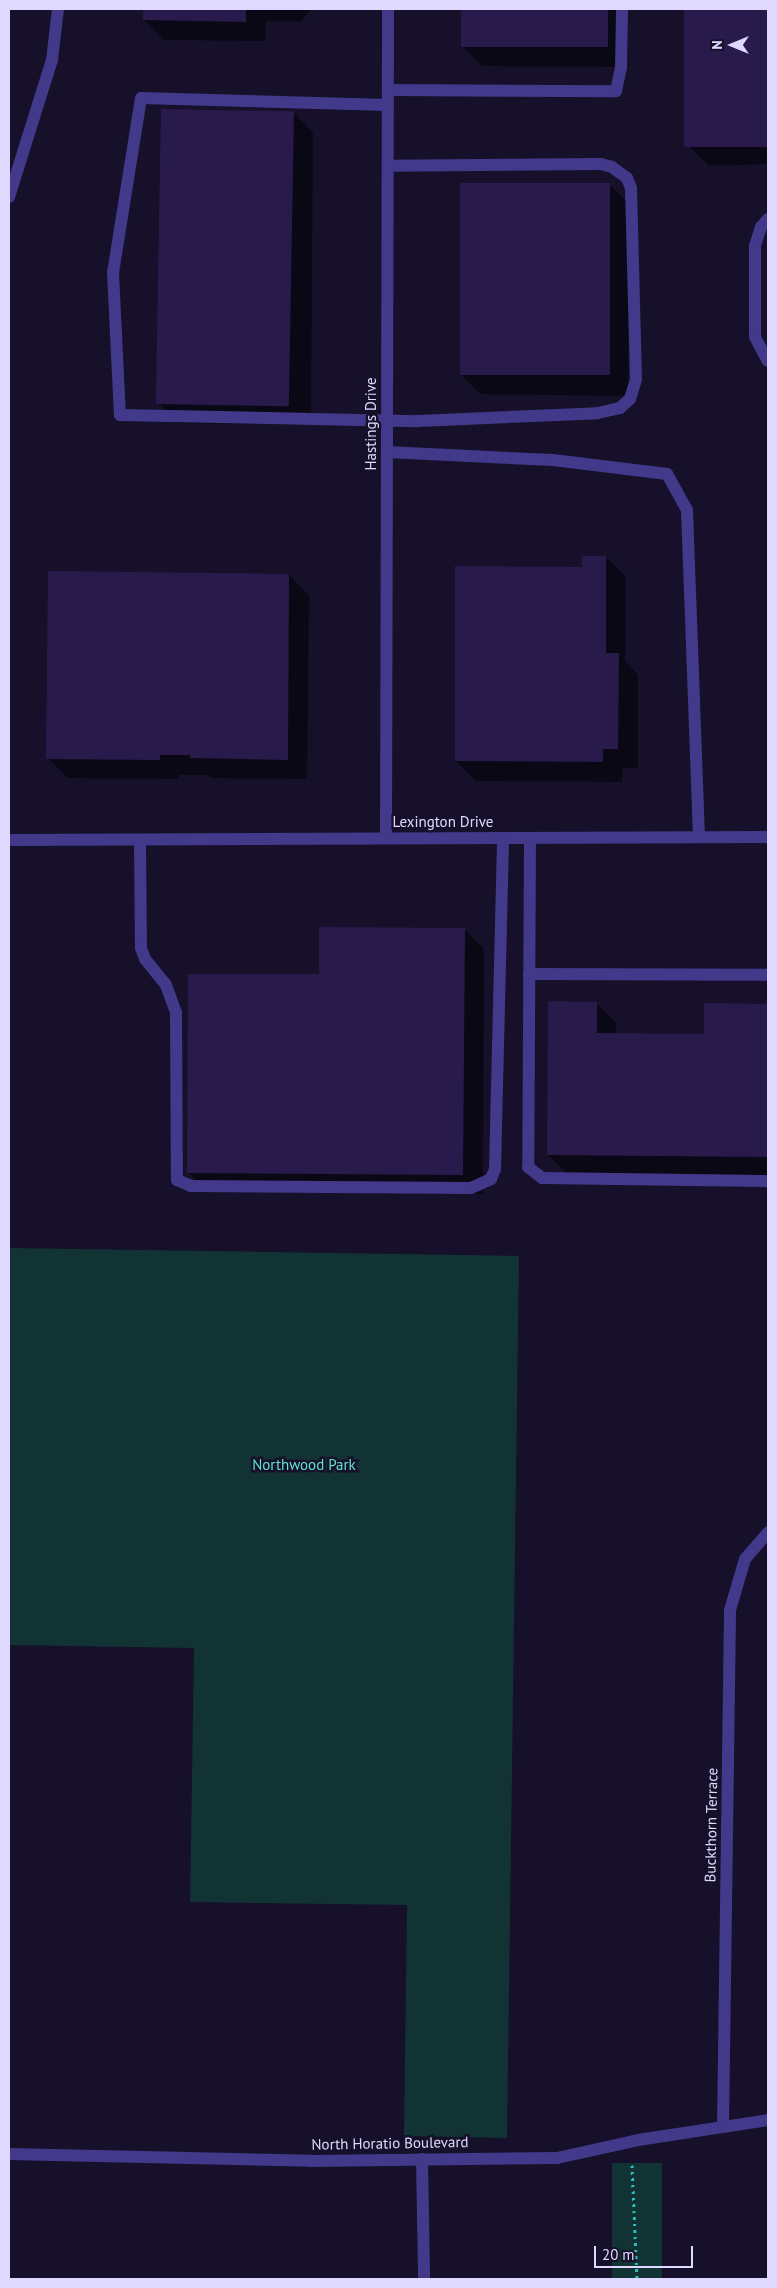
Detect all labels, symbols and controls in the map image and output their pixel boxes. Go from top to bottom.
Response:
north arrow [707,20,757,70]
text: N [708,40,726,50]
street label: Hastings Drive [362,377,380,471]
street label: Lexington Drive [393,813,493,831]
park label: Northwood Park [252,1456,356,1474]
street label: Buckthorn Terrace [701,1767,721,1883]
street label: North Horatio Boulevard [311,2133,469,2153]
scale bar [597,2236,696,2268]
text: 20 m [602,2245,635,2264]

